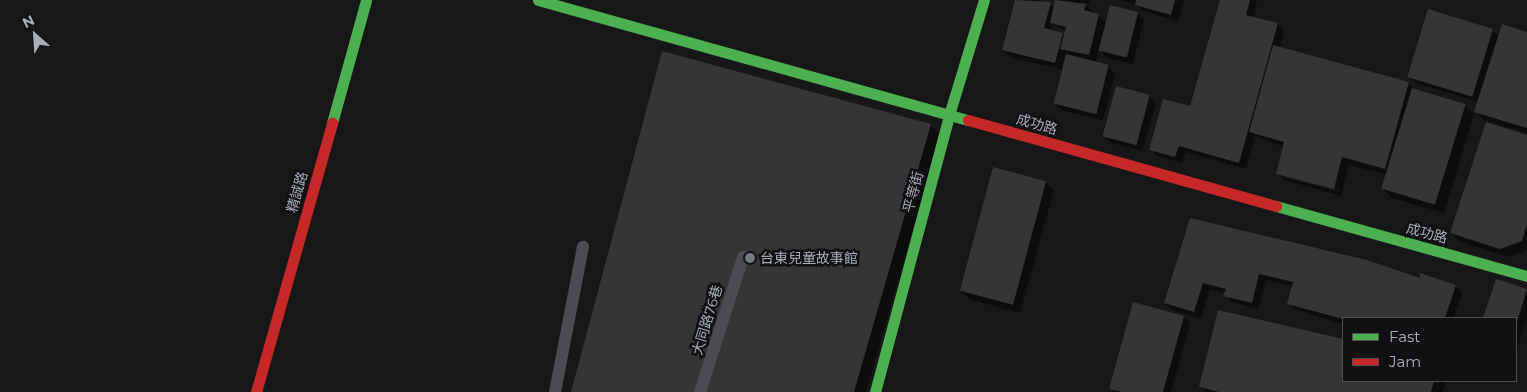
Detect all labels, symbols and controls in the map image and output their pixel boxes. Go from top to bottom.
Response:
north arrow [10,10,60,60]
text: N [19,11,37,32]
street label: 成功路 [1014,110,1060,138]
street label: 精誠路 [283,169,311,215]
street label: 平等街 [899,170,927,214]
street label: 成功路 [1405,219,1449,247]
place label: 台東兒童故事館 [760,250,858,266]
marker: 台東兒童故事館 [744,252,756,264]
street label: 大同路76巷 [688,283,726,357]
legend [1342,317,1517,382]
text: Fast [1389,327,1420,346]
text: Jam [1389,352,1421,371]

